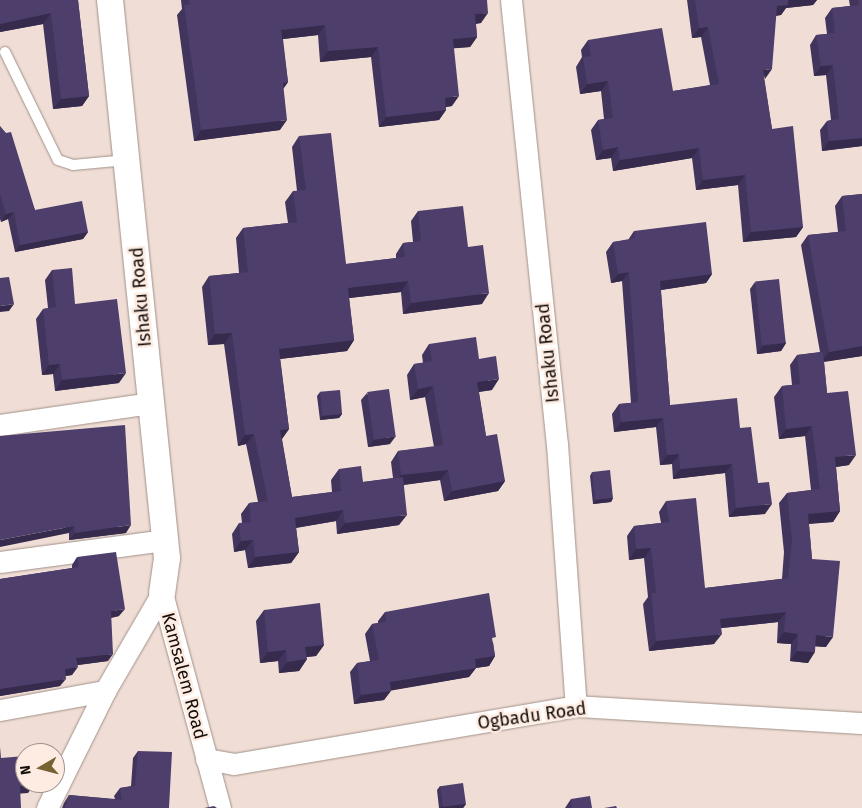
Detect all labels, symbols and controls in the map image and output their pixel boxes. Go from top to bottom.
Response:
street label: Ishaku Road [126,246,156,348]
street label: Ishaku Road [532,302,564,404]
street label: Kamsalem Road [157,610,211,742]
street label: Ogbadu Road [476,698,588,734]
north arrow [15,743,65,793]
text: N [17,764,35,776]

